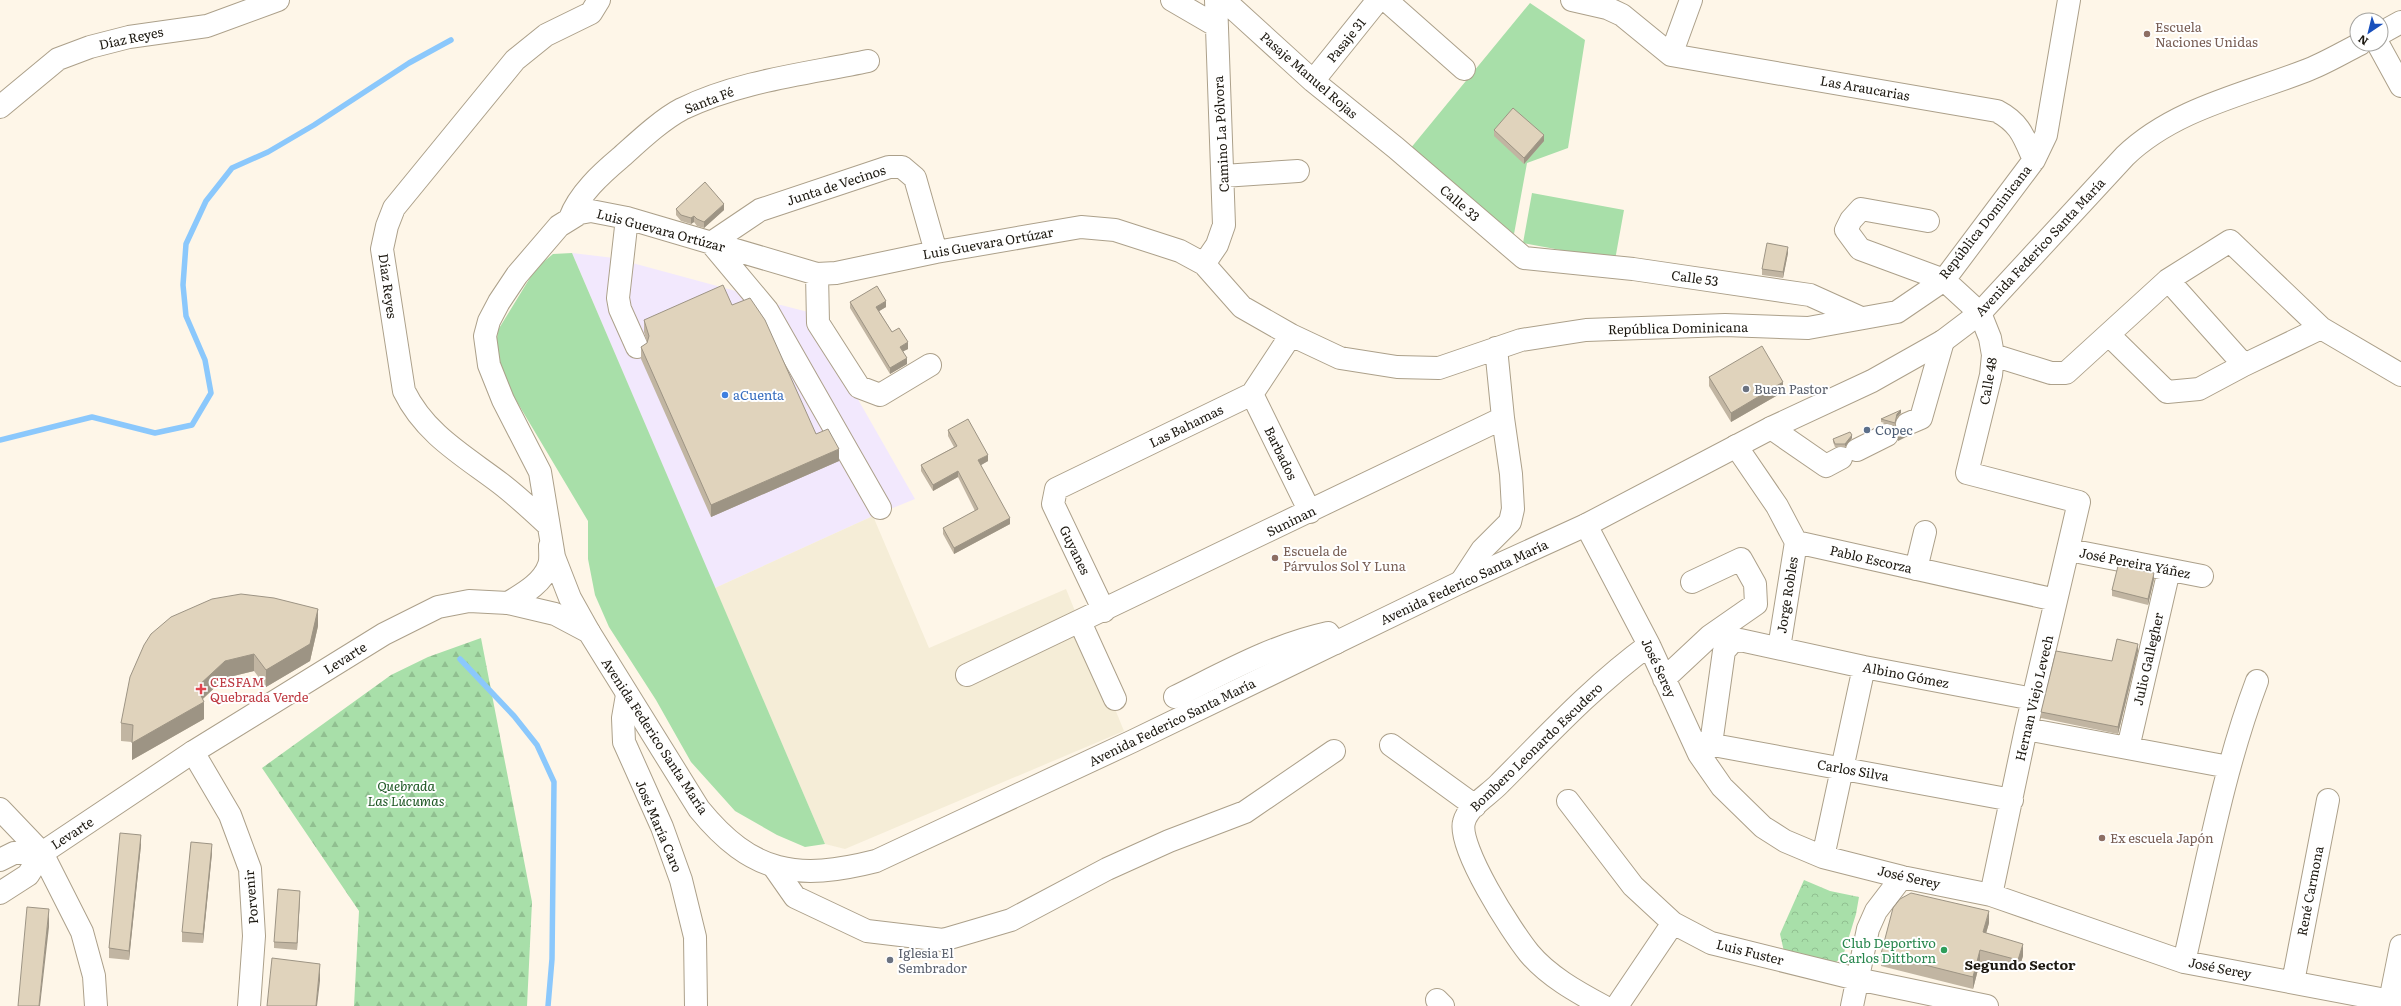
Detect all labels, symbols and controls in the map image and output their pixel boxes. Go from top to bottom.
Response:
north arrow [2349,12,2389,52]
street label: Pasaje 31 [1322,13,1370,66]
place label: Escuela Naciones Unidas [2155,17,2258,51]
street label: Díaz Reyes [97,21,165,54]
street label: Pasaje Manuel Rojas [1256,27,1362,122]
marker: Escuela Naciones Unidas [2142,29,2152,39]
text: N [2354,32,2371,50]
street label: Las Araucarias [1819,70,1911,105]
street label: Camino La Pólvora [1208,75,1233,193]
street label: Santa Fé [681,81,737,118]
street label: Junta de Vecinos [784,160,888,209]
street label: República Dominicana [1934,161,2035,283]
street label: Avenida Federico Santa María [1970,173,2109,320]
street label: Calle 33 [1436,180,1485,225]
street label: Luis Guevara Ortúzar [595,203,728,256]
street label: Luis Guevara Ortúzar [921,222,1056,263]
street label: Díaz Reyes [375,252,402,320]
street label: Calle 53 [1670,265,1720,290]
street label: República Dominicana [1608,317,1748,338]
street label: Calle 48 [1974,356,2001,406]
place label: Buen Pastor [1754,379,1829,398]
marker: Buen Pastor [1741,384,1751,394]
place label: aCuenta [733,385,784,404]
marker: aCuenta [720,390,730,400]
street label: Las Bahamas [1146,399,1226,452]
place label: Copec [1875,420,1913,439]
street label: Barbados [1260,423,1303,483]
marker: Copec [1862,425,1872,435]
street label: Suninan [1263,500,1319,541]
street label: Guyanes [1055,522,1096,578]
street label: Avenida Federico Santa María [1377,534,1551,629]
street label: Pablo Escorza [1828,540,1914,577]
place label: Escuela de Párvulos Sol Y Luna [1283,541,1406,575]
street label: José Pereira Yáñez [2078,542,2192,583]
marker: Escuela de Párvulos Sol Y Luna [1270,553,1280,563]
street label: Jorge Robles [1771,555,1802,635]
street label: Julio Gallegher [2128,610,2168,707]
street label: Hernan Viejo Levech [2010,633,2057,763]
street label: José Serey [1637,635,1682,701]
street label: Levarte [320,637,370,678]
street label: Avenida Federico Santa María [598,654,713,818]
street label: Albino Gómez [1861,657,1951,692]
place label: CESFAM Quebrada Verde [210,672,309,706]
street label: Avenida Federico Santa María [1085,673,1258,770]
street label: Bombero Leonardo Escudero [1465,678,1607,815]
marker: CESFAM Quebrada Verde [195,683,207,695]
street label: Carlos Silva [1816,754,1890,785]
park label: Quebrada Las Lúcumas [368,776,445,810]
street label: José María Caro [631,777,688,875]
street label: Levarte [47,812,97,853]
place label: Ex escuela Japón [2110,828,2214,847]
marker: Ex escuela Japón [2097,833,2107,843]
street label: René Carmona [2291,844,2328,937]
street label: José Serey [1876,860,1943,893]
street label: Porvenir [239,868,262,925]
place label: Club Deportivo Carlos Dittborn [1840,933,1936,967]
street label: Luis Fuster [1714,934,1787,969]
place label: Iglesia El Sembrador [898,943,968,977]
marker: Club Deportivo Carlos Dittborn [1939,945,1949,955]
street label: José Serey [2187,952,2254,983]
district label: Segundo Sector [1964,954,2076,974]
marker: Iglesia El Sembrador [885,955,895,965]

